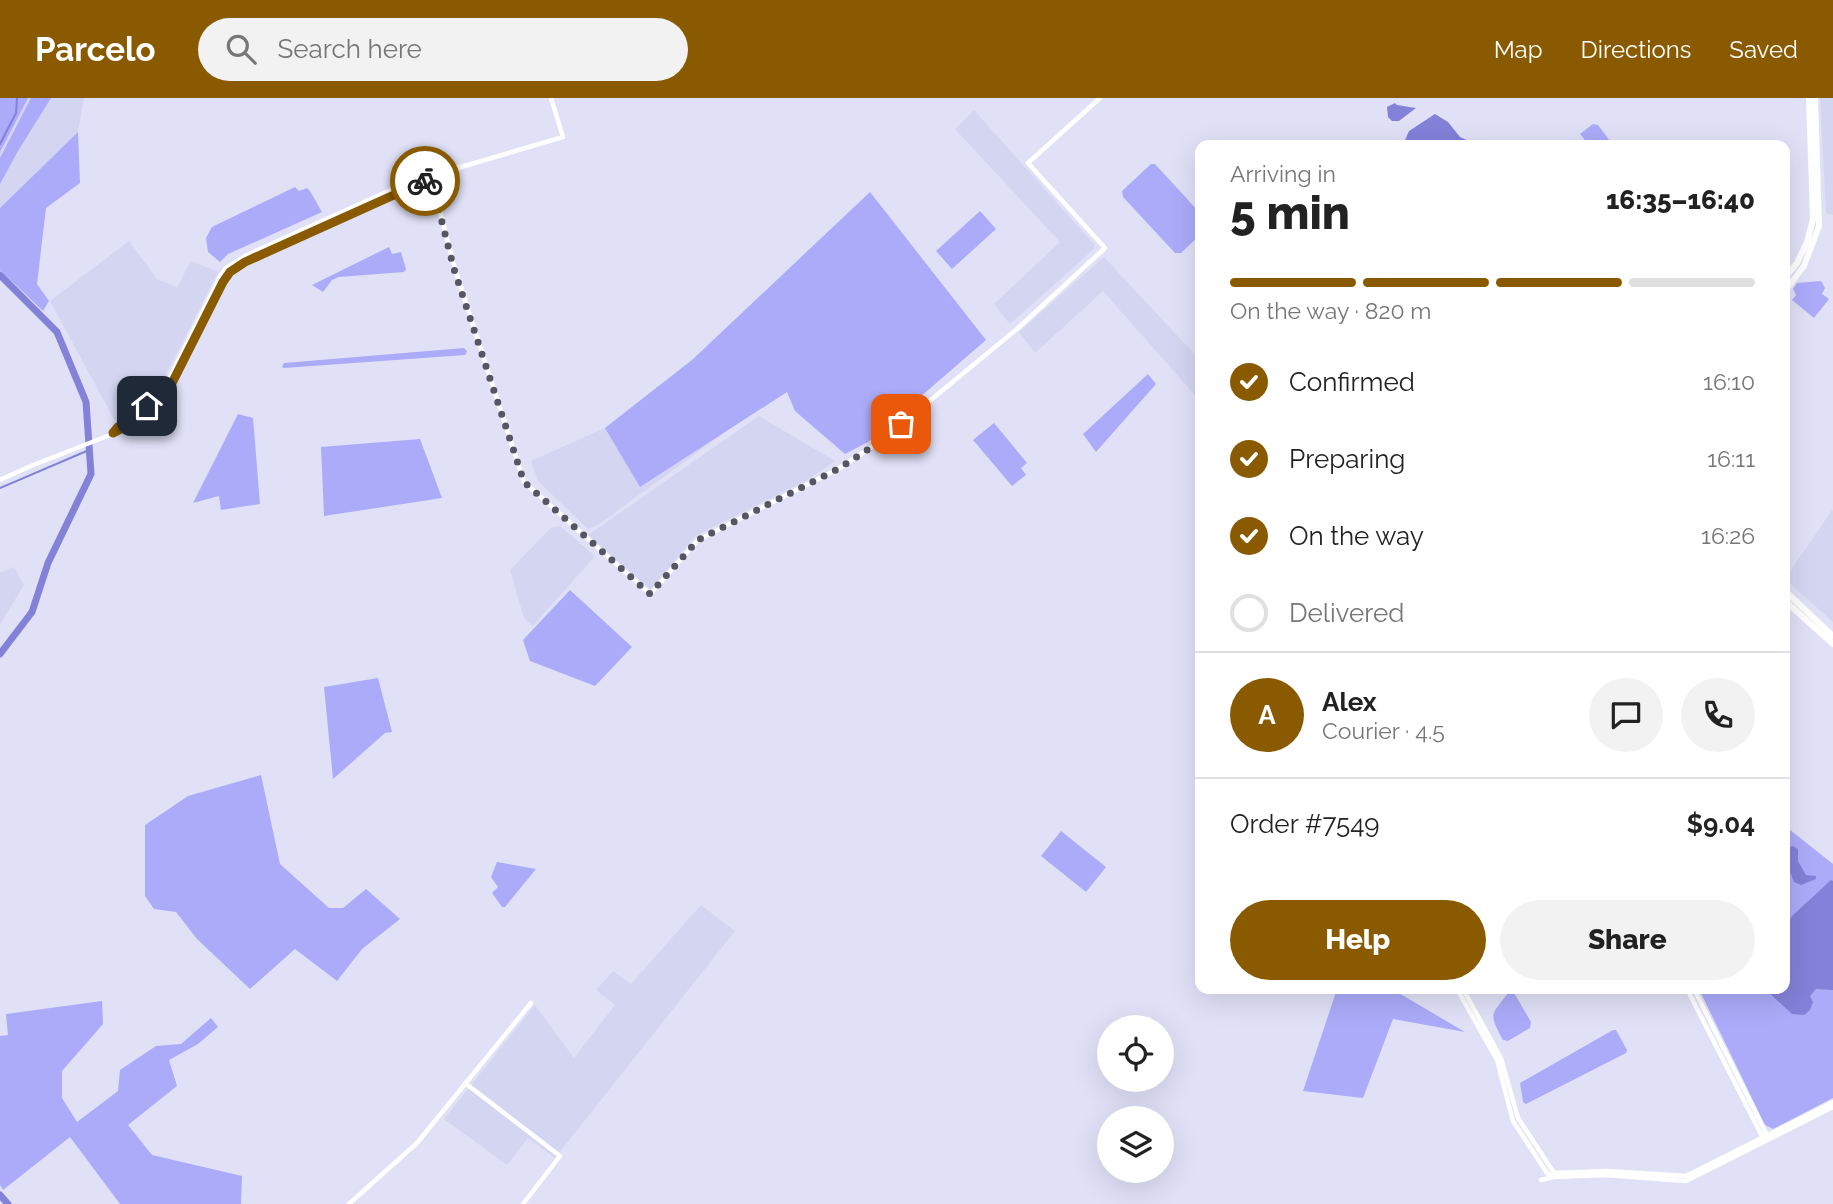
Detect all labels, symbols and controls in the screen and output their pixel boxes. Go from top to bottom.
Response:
search box [198,18,688,81]
text: Parcelo [35,30,156,69]
icon: search [222,30,260,68]
text: Search here [278,34,422,64]
text: Map [1494,35,1543,64]
text: Directions [1581,35,1691,64]
text: Saved [1729,35,1798,64]
courier [390,146,460,216]
text: Arriving in [1230,160,1336,187]
icon: bike [406,162,444,200]
text: 16:35–16:40 [1606,185,1755,215]
text: 5 min [1230,186,1350,240]
text: On the way · 820 m [1230,297,1432,324]
icon: check [1230,363,1268,401]
text: Confirmed [1289,367,1415,397]
text: 16:10 [1703,368,1755,395]
pin [117,376,177,436]
icon: home [128,387,166,425]
pin [871,394,931,454]
icon: bag [882,405,920,443]
icon: check [1230,440,1268,478]
text: Preparing [1289,444,1405,474]
text: 16:11 [1707,445,1755,472]
icon: check [1230,517,1268,555]
text: On the way [1289,521,1424,551]
text: 16:26 [1701,522,1755,549]
text: Delivered [1289,598,1404,628]
button: chat [1589,678,1663,752]
button: phone [1681,678,1755,752]
text: Alex [1322,687,1377,717]
text: A [1258,700,1276,730]
text: Courier · 4.5 [1322,717,1445,744]
text: Order #7549 [1230,809,1380,839]
text: $9.04 [1687,809,1755,839]
button: Help [1230,900,1486,980]
button: Share [1500,900,1755,980]
map controls [1097,1015,1174,1183]
button: locate [1097,1015,1174,1092]
button: layers [1097,1106,1174,1183]

